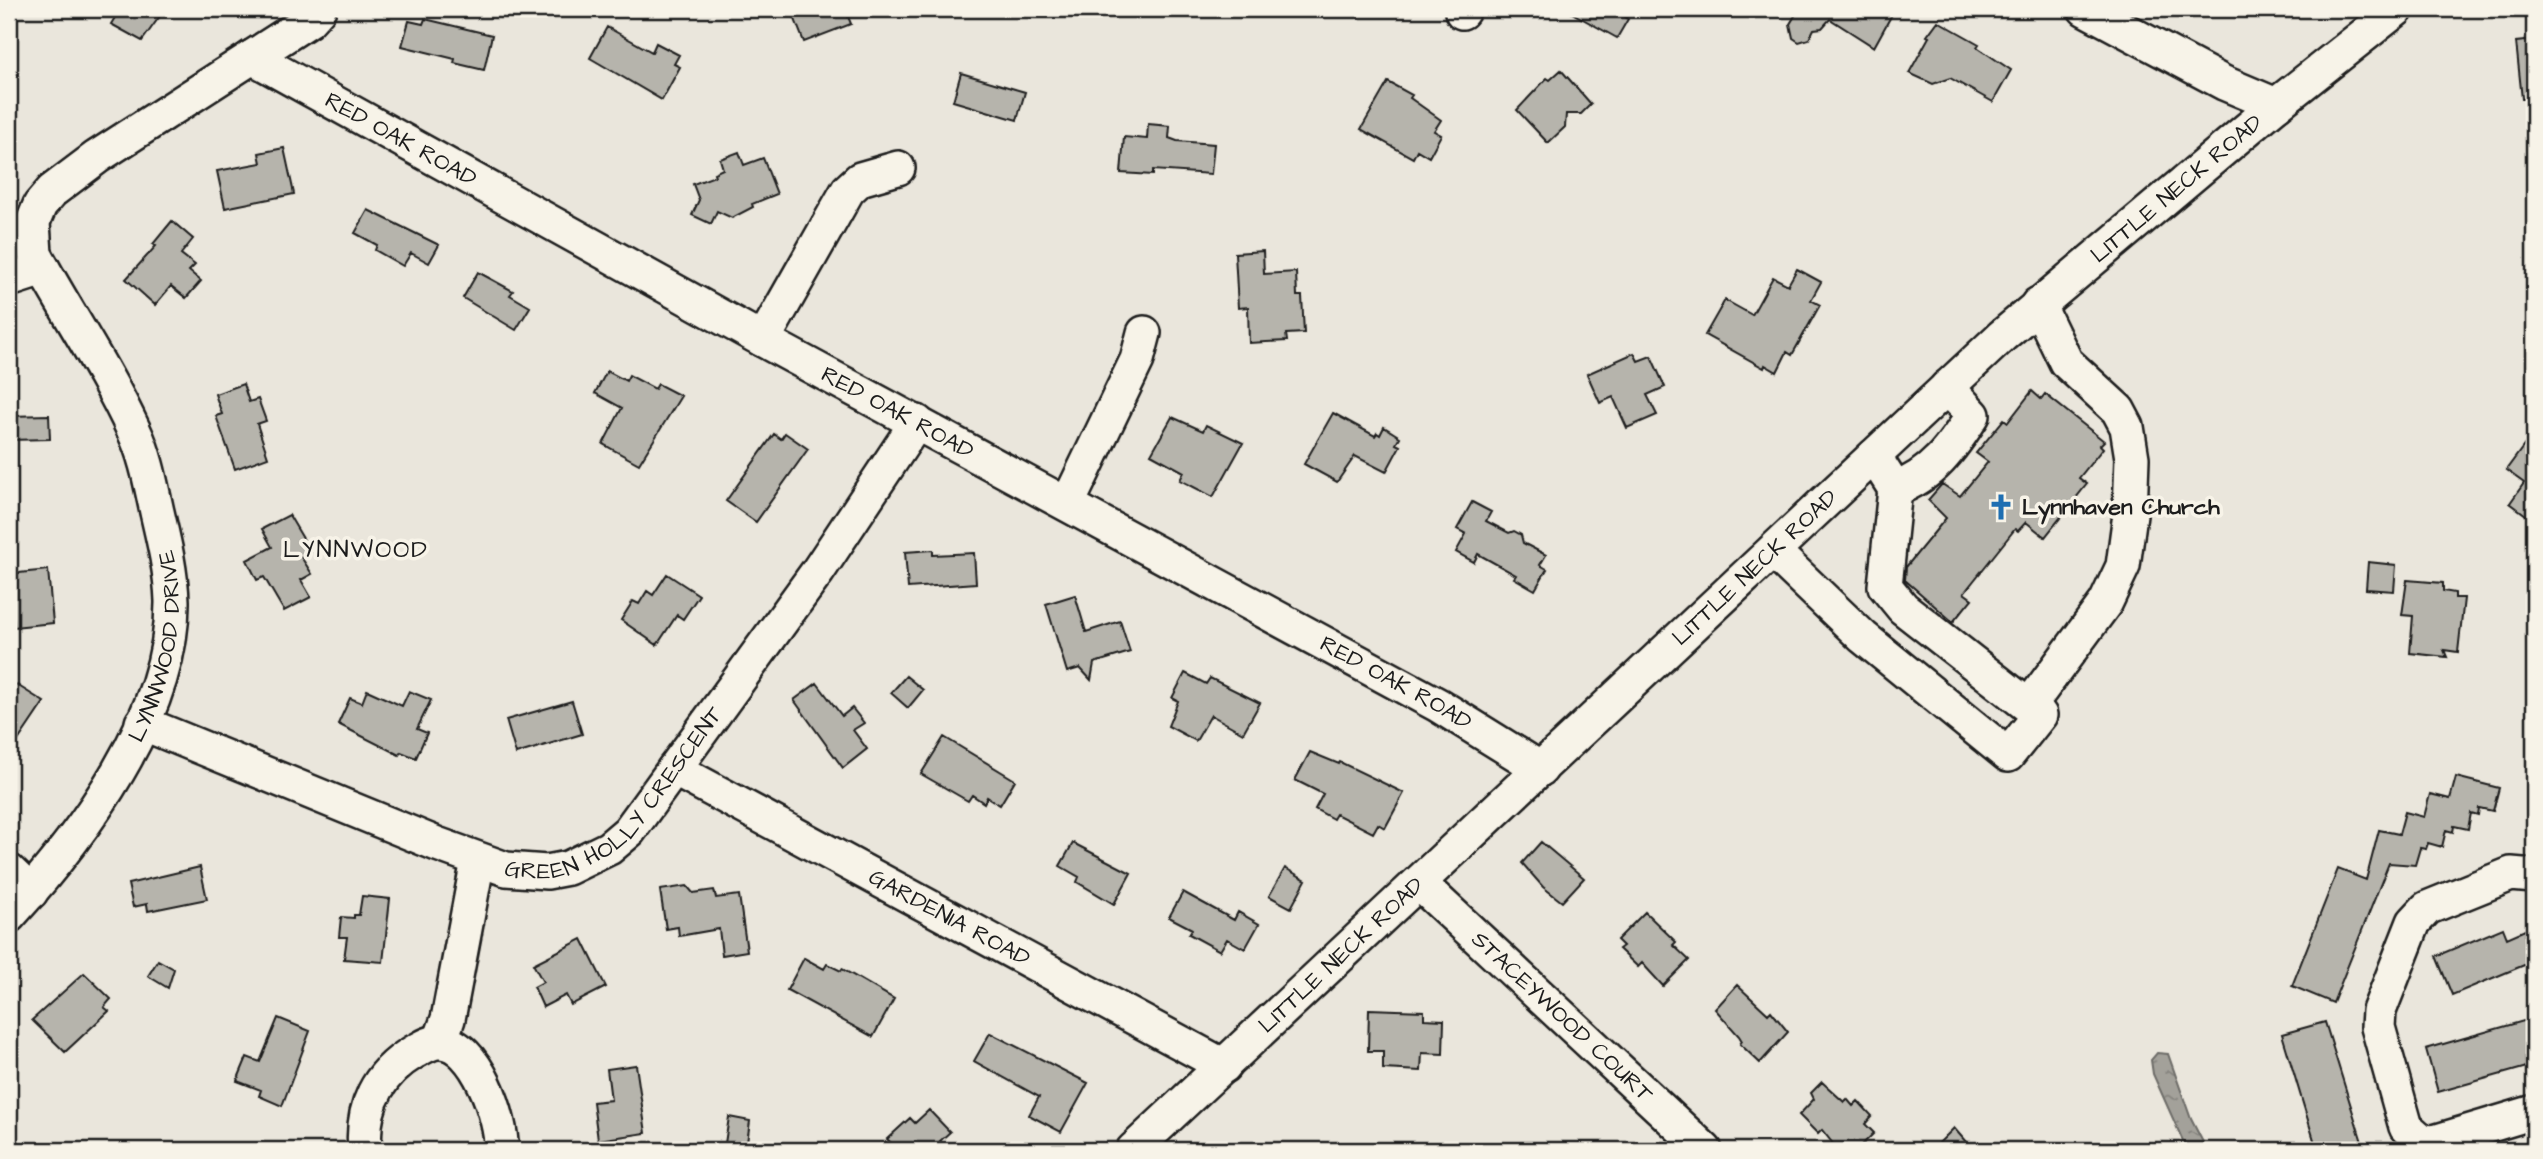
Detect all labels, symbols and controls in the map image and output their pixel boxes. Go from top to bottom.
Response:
street label: RED OAK ROAD [319,84,482,194]
street label: LITTLE NECK ROAD [2084,107,2269,271]
street label: RED OAK ROAD [816,358,979,467]
street label: LITTLE NECK ROAD [1665,482,1845,653]
place label: Lynnhaven Church [2022,491,2220,525]
church icon: Lynnhaven Church [1986,492,2016,522]
district label: LYNNWOOD [283,533,429,567]
street label: LYNNWOOD DRIVE [121,547,188,747]
street label: RED OAK ROAD [1314,628,1478,738]
street label: GREEN HOLLY CRESCENT [504,699,731,888]
street label: GARDENIA ROAD [863,861,1036,974]
street label: LITTLE NECK ROAD [1251,870,1431,1041]
street label: STACEYWOOD COURT [1464,924,1661,1110]

